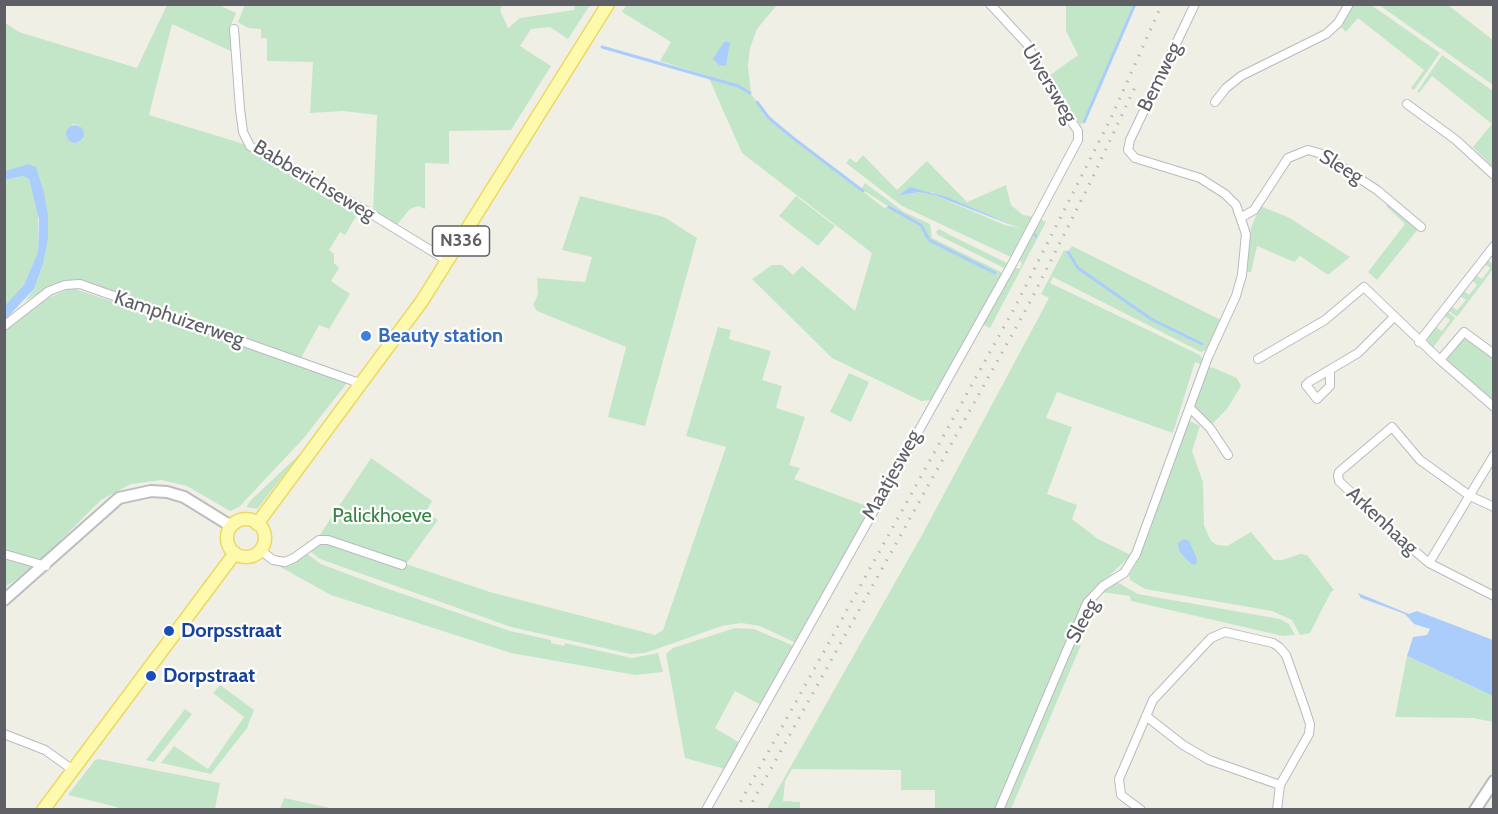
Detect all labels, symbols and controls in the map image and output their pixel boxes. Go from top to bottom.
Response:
street label: Bemweg [1133,38,1187,116]
street label: Uiversweg [1016,40,1082,128]
street label: Babberichseweg [249,135,379,227]
street label: Sleeg [1315,145,1367,189]
road number: N336 [432,226,490,256]
street label: Kamphuizerweg [111,286,247,352]
place label: Beauty station [378,324,503,348]
marker: Beauty station [359,329,373,343]
street label: Maatjesweg [857,426,927,524]
street label: Arkenhaag [1341,482,1423,560]
park label: Palickhoeve [332,504,432,528]
street label: Sleeg [1061,595,1105,647]
place label: Dorpsstraat [181,619,282,643]
marker: Dorpsstraat [162,624,176,638]
place label: Dorpstraat [163,664,255,688]
marker: Dorpstraat [144,669,158,683]

